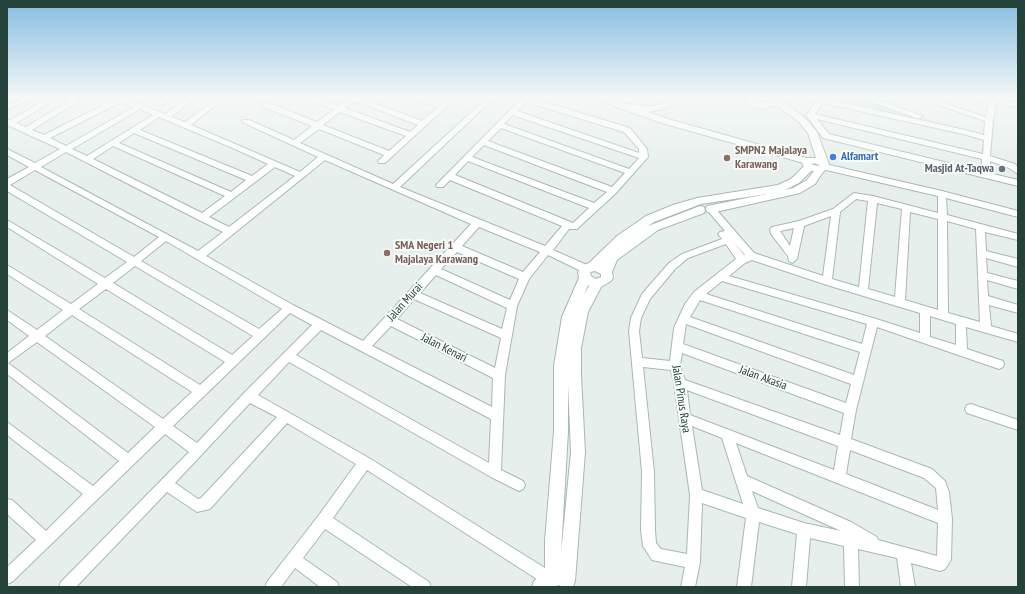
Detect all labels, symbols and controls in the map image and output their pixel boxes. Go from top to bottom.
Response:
place label: SMPN2 Majalaya Karawang [735,144,807,172]
place label: Alfamart [841,150,878,164]
marker: Alfamart [828,152,838,162]
marker: SMPN2 Majalaya Karawang [722,153,732,163]
place label: Masjid At-Taqwa [925,162,994,176]
marker: Masjid At-Taqwa [997,164,1007,174]
place label: SMA Negeri 1 Majalaya Karawang [395,239,478,267]
marker: SMA Negeri 1 Majalaya Karawang [382,248,392,258]
street label: Jalan Murai [384,280,426,324]
street label: Jalan Kenari [419,330,469,366]
street label: Jalan Akasia [737,363,789,393]
street label: Jalan Pinus Raya [669,364,693,434]

